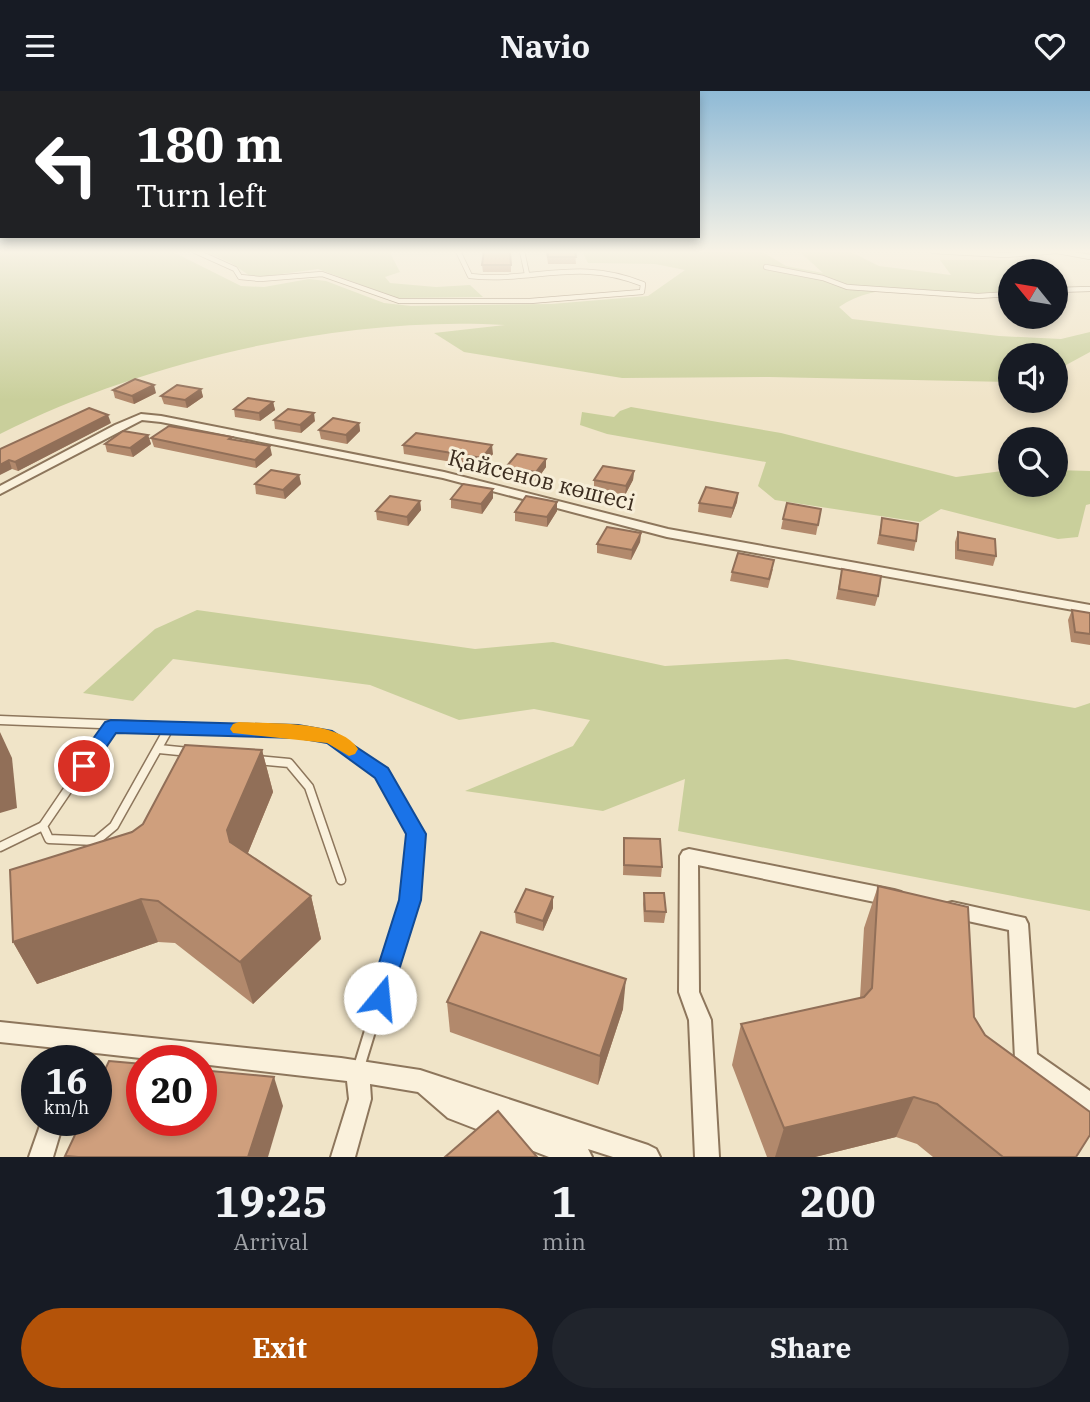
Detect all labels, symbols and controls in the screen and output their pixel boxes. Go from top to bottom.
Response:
text: Navio [500,25,590,67]
icon: menu [21,27,59,65]
icon: heart [1031,27,1069,65]
text: 180 m [136,112,283,175]
icon: left [21,119,112,210]
text: Turn left [136,174,267,216]
north arrow [998,259,1068,329]
map controls [998,259,1068,497]
button: sound [998,343,1068,413]
button: search [998,427,1068,497]
street label: Қайсенов көшесі [445,441,639,517]
pin [54,736,114,796]
icon: arrive [65,747,103,785]
position arrow [343,961,417,1035]
speed limit sign: 20 [126,1045,217,1136]
text: 16 [45,1058,88,1104]
text: km/h [44,1096,89,1119]
text: 19:25 [214,1174,328,1229]
text: 1 [551,1174,577,1229]
text: 200 [800,1174,876,1229]
text: Arrival [234,1226,308,1256]
text: min [542,1226,586,1256]
text: m [827,1226,849,1256]
button: Exit [21,1308,538,1388]
button: Share [552,1308,1069,1388]

